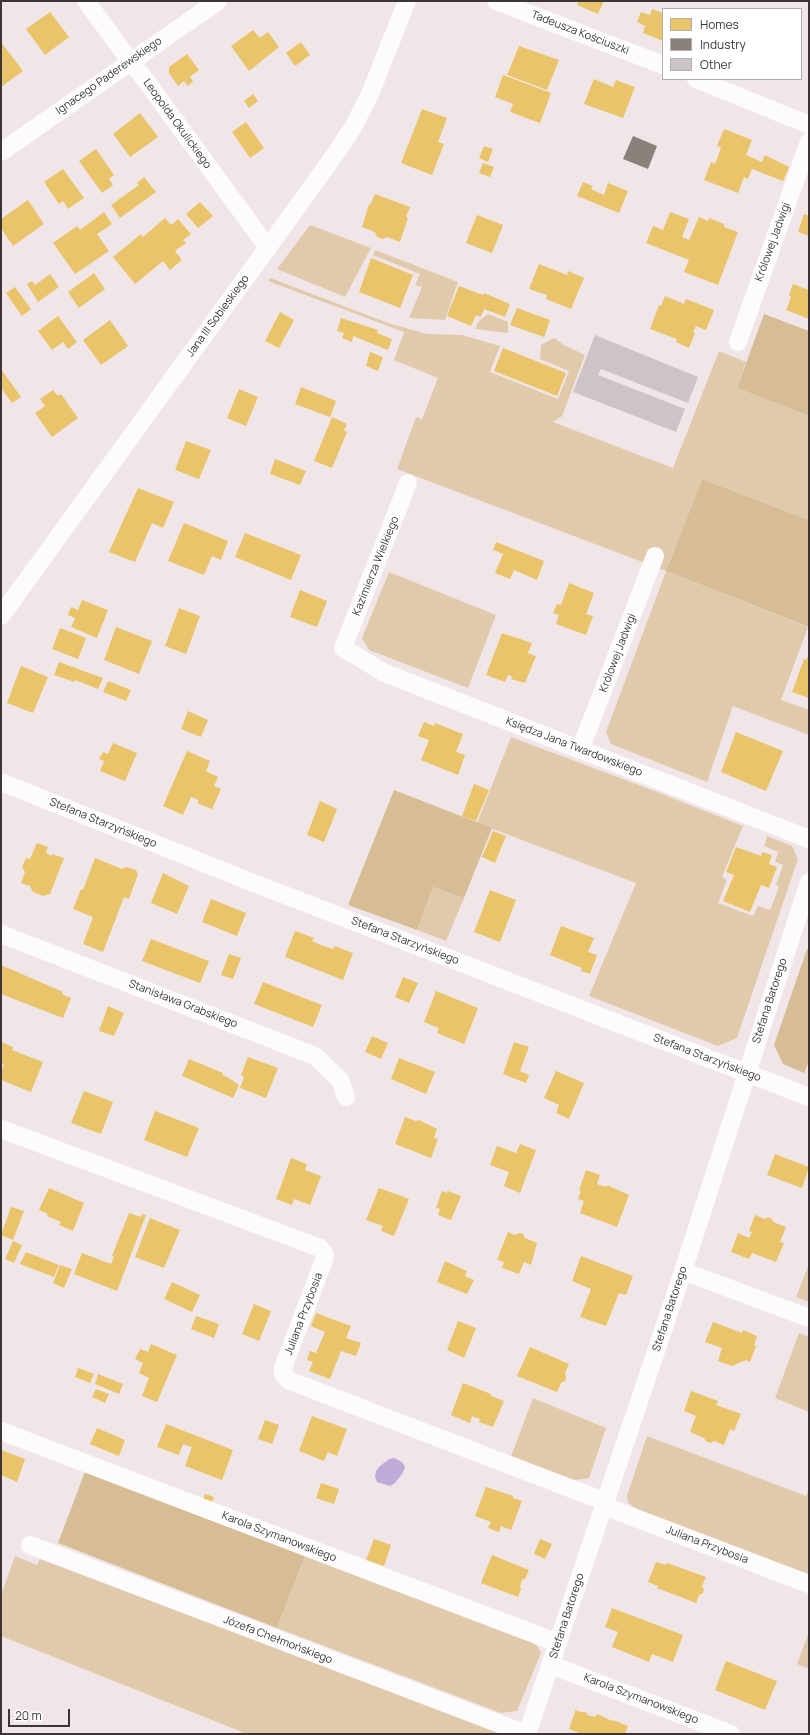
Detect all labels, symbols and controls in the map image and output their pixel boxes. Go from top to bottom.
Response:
street label: Tadeusza Kościuszki [529,8,631,58]
legend [662,8,802,80]
text: Homes [700,16,739,33]
street label: Ignacego Paderewskiego [53,34,165,118]
text: Industry [700,36,746,53]
text: Other [700,56,732,73]
street label: Leopolda Okulickiego [140,77,214,171]
street label: Królowej Jadwigi [753,201,793,283]
street label: Jana III Sobieskiego [184,272,252,360]
street label: Kazimierza Wielkiego [350,514,402,618]
street label: Królowej Jadwigi [597,612,639,694]
street label: Księdza Jana Twardowskiego [504,715,644,779]
street label: Stefana Starzyńskiego [47,795,159,851]
street label: Stefana Starzyńskiego [349,914,461,968]
street label: Stefana Batorego [750,957,790,1045]
street label: Stanisława Grabskiego [127,977,239,1031]
street label: Stefana Starzyńskiego [651,1031,763,1085]
street label: Stefana Batorego [650,1265,690,1353]
street label: Juliana Przybosia [282,1271,326,1357]
street label: Karola Szymanowskiego [220,1509,338,1565]
street label: Juliana Przybosia [664,1523,750,1567]
street label: Stefana Batorego [547,1572,587,1660]
street label: Józefa Chełmońskiego [222,1613,334,1667]
street label: Karola Szymanowskiego [582,1671,700,1727]
scale bar [10,1701,72,1727]
text: 20 m [15,1707,42,1724]

